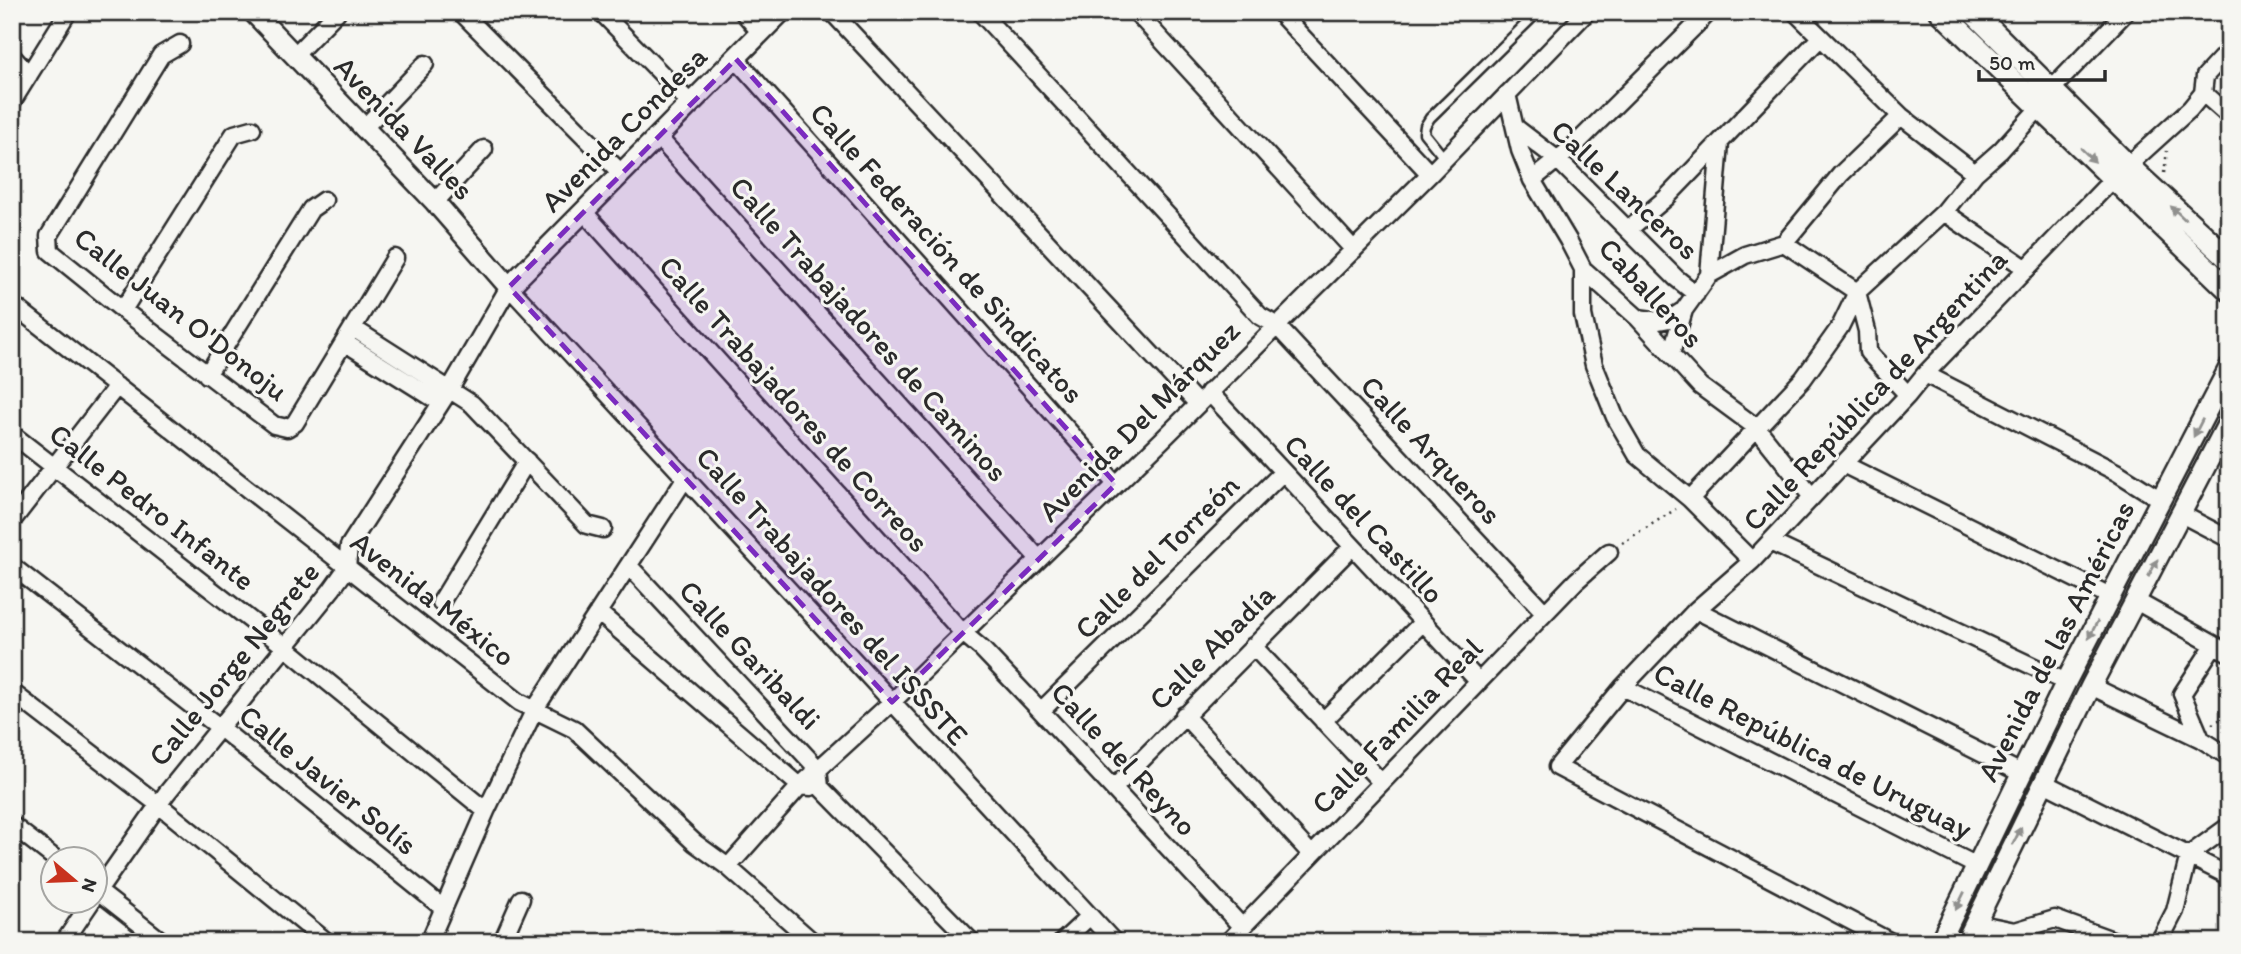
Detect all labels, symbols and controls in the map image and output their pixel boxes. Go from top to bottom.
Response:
street label: Avenida Condesa [533,37,715,220]
scale bar [1979,38,2104,82]
street label: Avenida Valles [326,48,482,207]
text: 50 m [1989,50,2036,75]
street label: Calle Federación de Sindicatos [802,95,1092,411]
street label: Calle Lanceros [1544,112,1707,268]
one-way arrow [2079,147,2096,163]
street label: Calle Trabajadores de Caminos [722,168,1016,489]
one-way arrow [2169,205,2187,221]
street label: Calle Juan O'Donoju [67,219,296,409]
street label: Caballeros [1591,230,1712,355]
street label: Calle República de Argentina [1734,241,2015,538]
street label: Calle Trabajadores de Correos [651,248,937,560]
street label: Avenida Del Márquez [1030,312,1247,529]
street label: Calle Arqueros [1353,367,1510,532]
street label: Calle Pedro Infante [42,415,263,598]
one-way arrow [2192,419,2204,439]
street label: Calle del Castillo [1276,426,1452,611]
street label: Calle Trabajadores del ISSSTE [688,438,977,753]
street label: Calle del Torreón [1067,466,1247,647]
street label: Avenida de las Américas [1969,494,2142,787]
street label: Avenida México [344,523,523,674]
street label: Calle Jorge Negrete [140,554,327,773]
one-way arrow [2147,558,2159,578]
street label: Calle Garibaldi [672,572,829,737]
street label: Calle Abadía [1141,576,1283,717]
one-way arrow [2087,620,2098,640]
street label: Calle Familia Real [1303,629,1491,822]
street label: Calle República de Uruguay [1648,654,1979,847]
street label: Calle del Reyno [1043,674,1205,843]
street label: Calle Javier Solís [232,696,425,863]
one-way arrow [2012,826,2023,846]
north arrow [38,846,108,916]
text: N [77,876,103,895]
one-way arrow [1955,891,1966,911]

